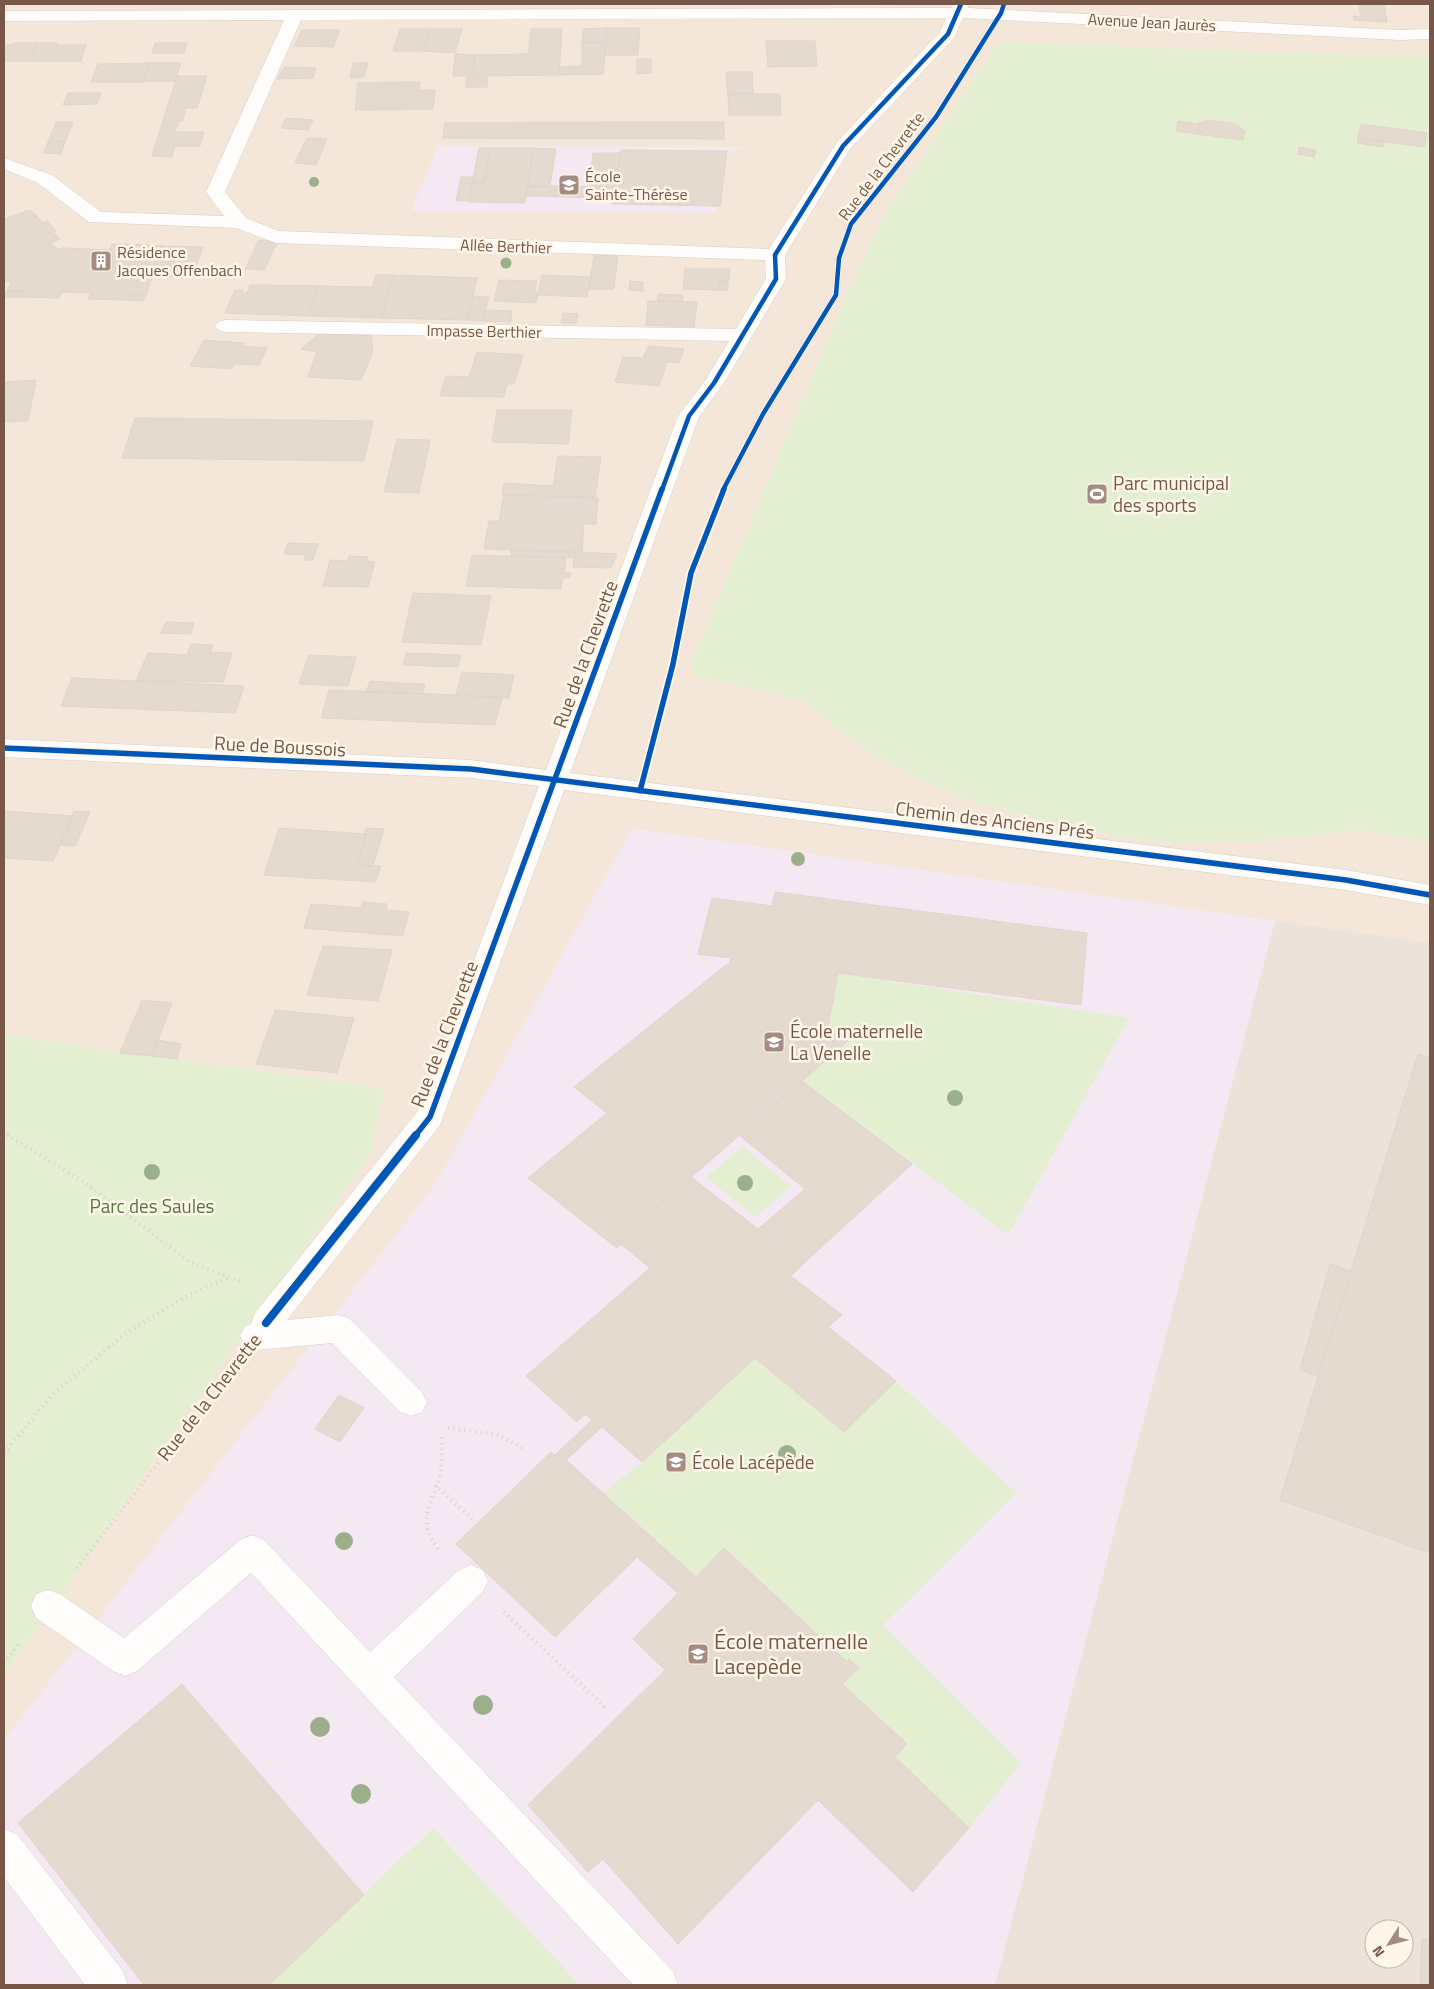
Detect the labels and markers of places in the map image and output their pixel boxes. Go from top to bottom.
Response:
place label: École Sainte-Thérèse [585,164,687,206]
school or university icon: École Sainte-Thérèse [557,173,581,197]
place label: Résidence Jacques Offenbach [117,240,242,282]
building icon: Résidence Jacques Offenbach [89,249,113,273]
place label: Parc municipal des sports [1113,468,1229,519]
sports icon: Parc municipal des sports [1085,482,1109,506]
place label: École maternelle La Venelle [790,1016,923,1067]
school or university icon: École maternelle La Venelle [762,1030,786,1054]
place label: École Lacépède [692,1447,814,1476]
school or university icon: École Lacépède [664,1450,688,1474]
place label: École maternelle Lacepède [714,1624,868,1683]
school or university icon: École maternelle Lacepède [686,1642,710,1666]

